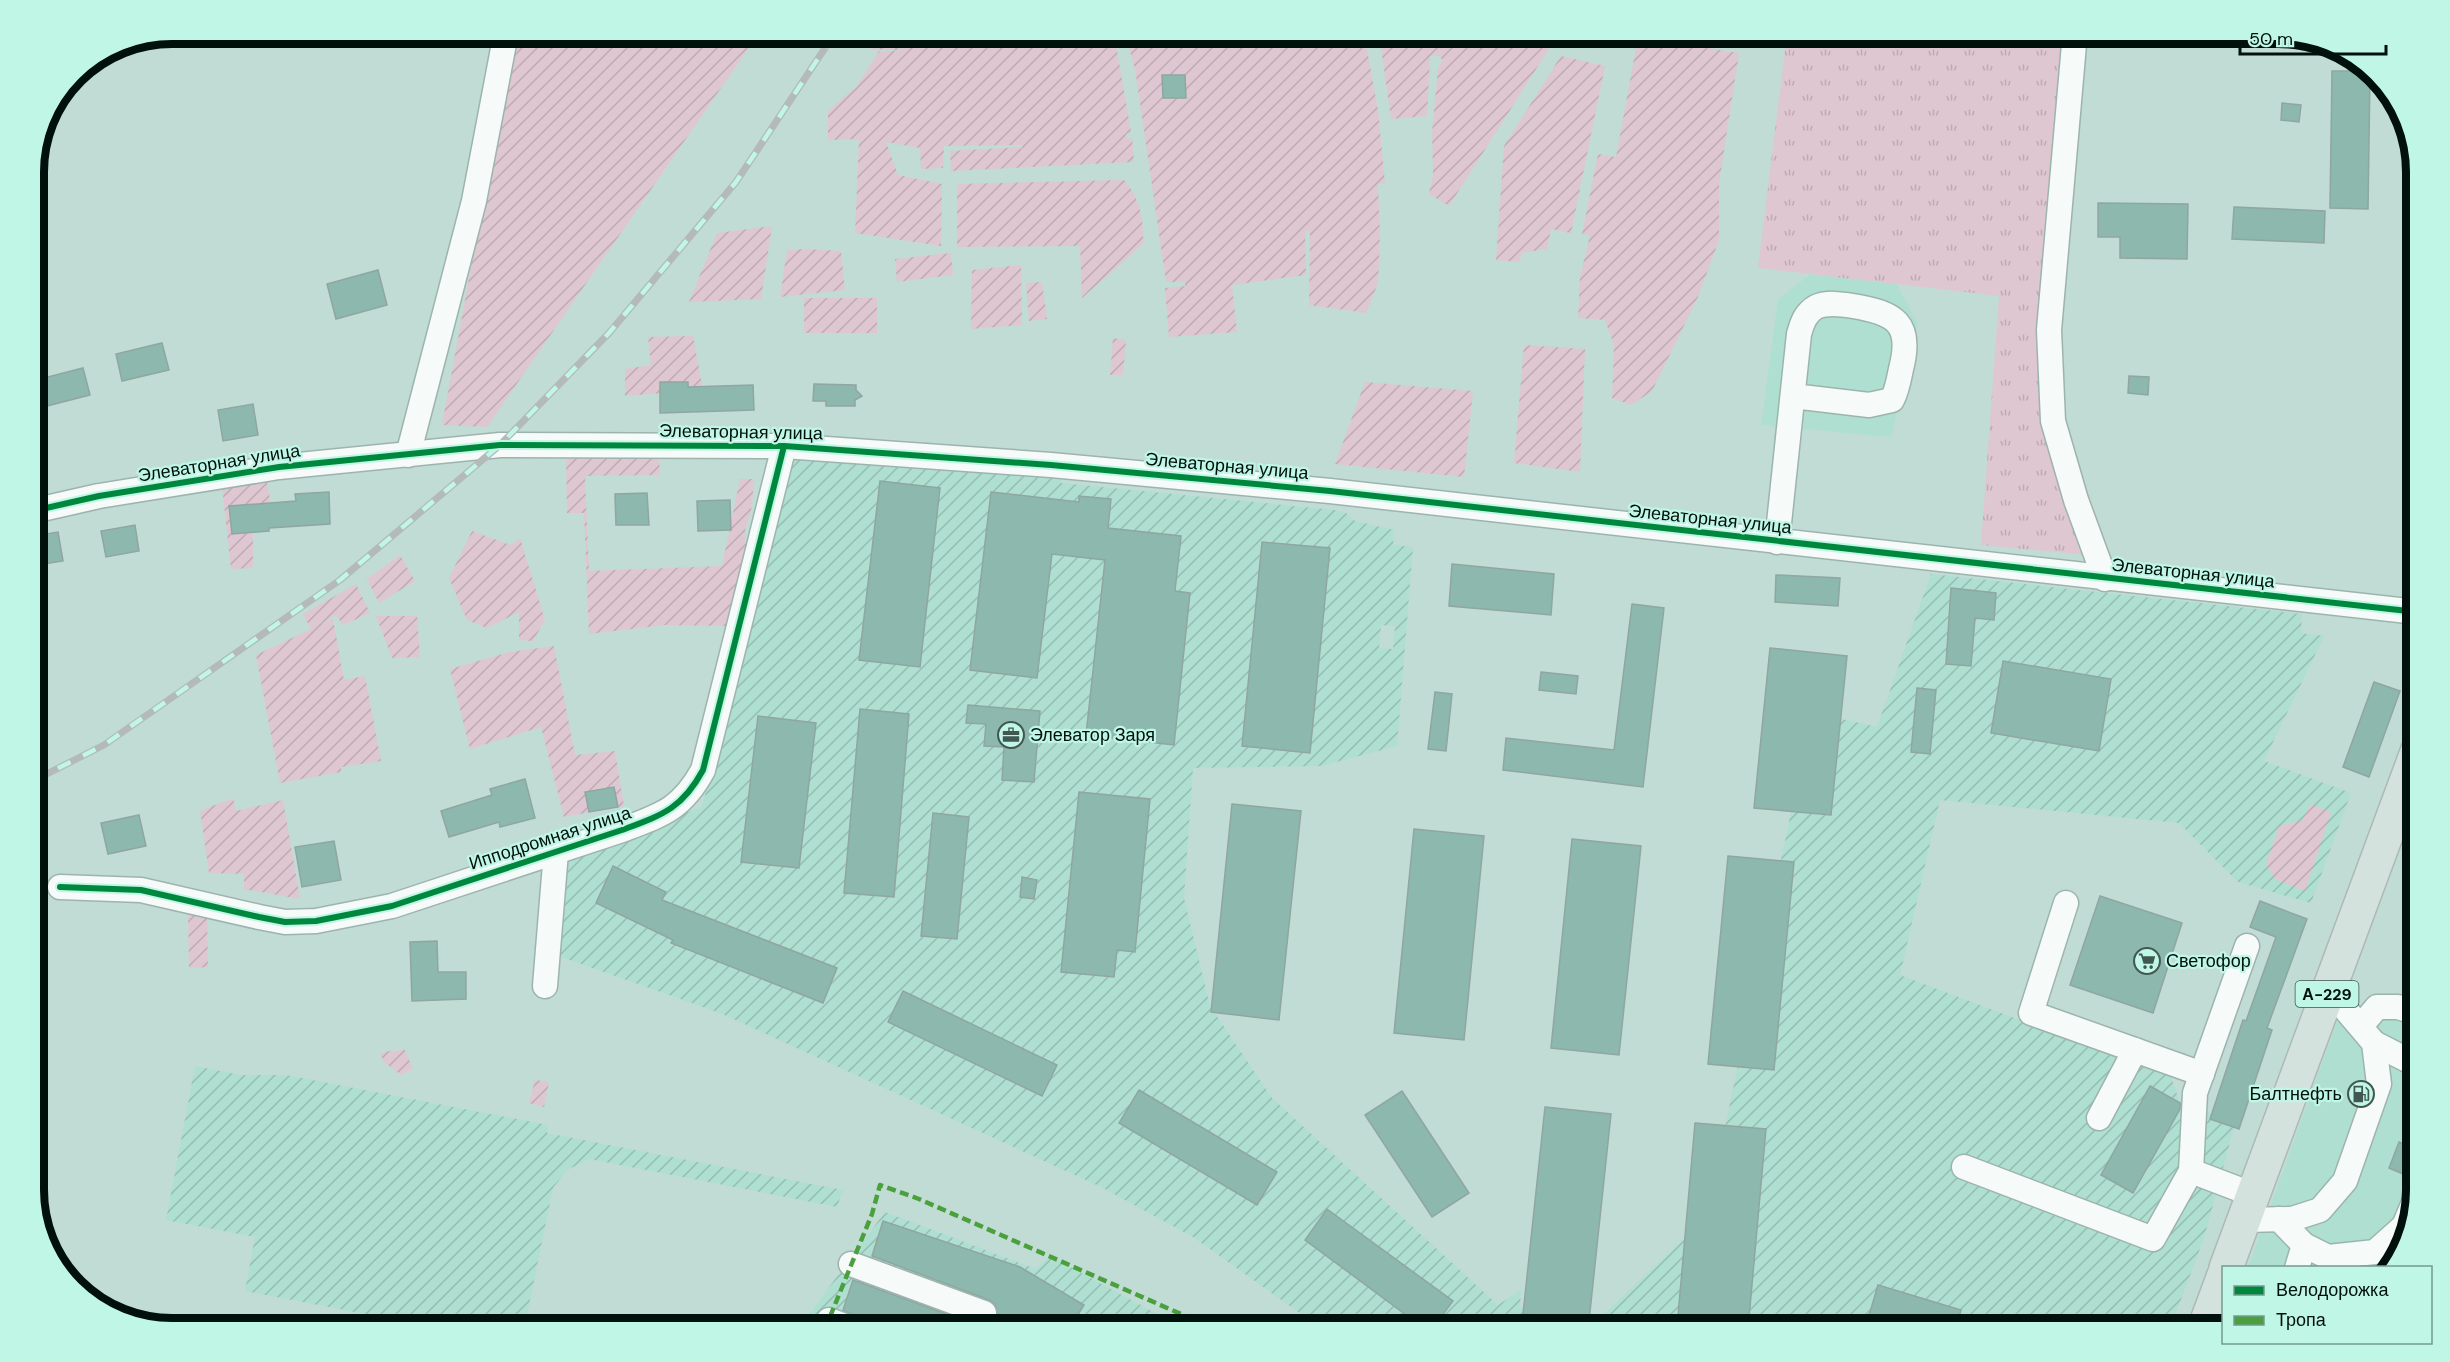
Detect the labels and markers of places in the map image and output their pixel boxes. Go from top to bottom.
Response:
office icon: Элеватор Заря [996,720,1026,750]
place label: Элеватор Заря [1030,723,1155,747]
supermarket icon: Светофор [2132,946,2162,976]
place label: Светофор [2166,949,2251,973]
fuel station icon: Балтнефть [2346,1079,2376,1109]
place label: Балтнефть [2249,1082,2342,1106]

